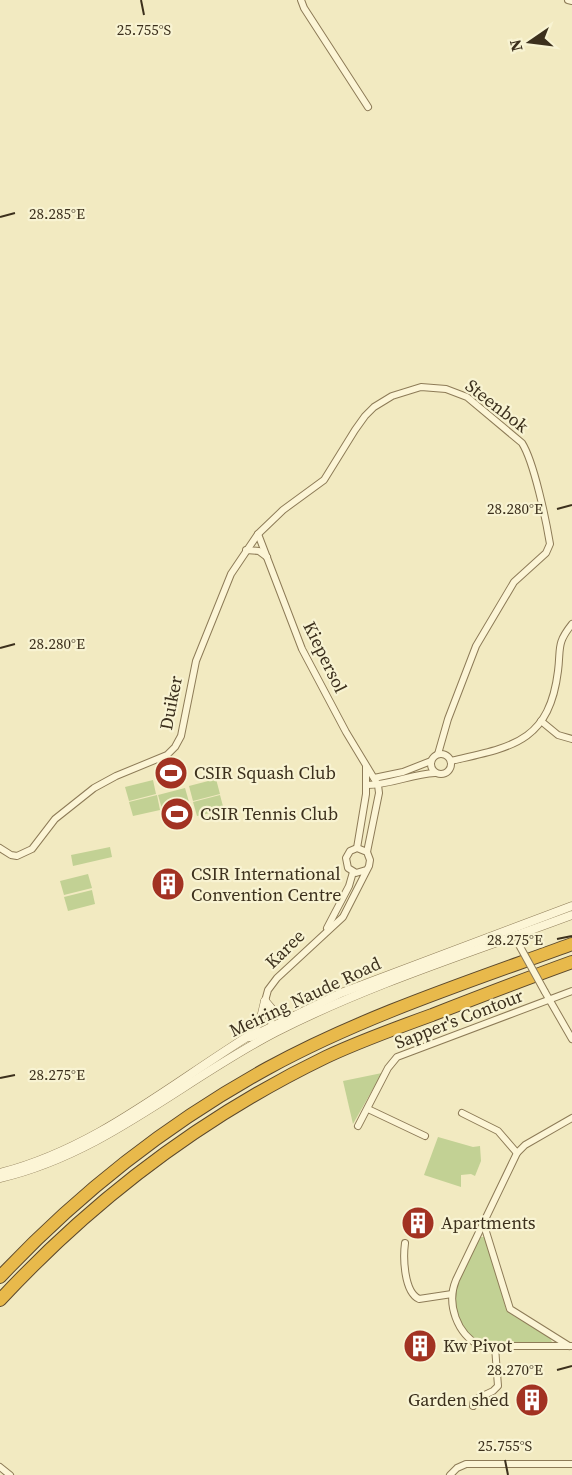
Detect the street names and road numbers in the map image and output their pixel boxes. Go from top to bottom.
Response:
street label: Steenbok [460,373,534,438]
street label: Kiepersol [297,617,353,697]
street label: Duiker [153,673,188,732]
street label: Karee [259,923,310,974]
street label: Meiring Naude Road [225,950,385,1043]
street label: Sapper's Contour [391,982,527,1055]

